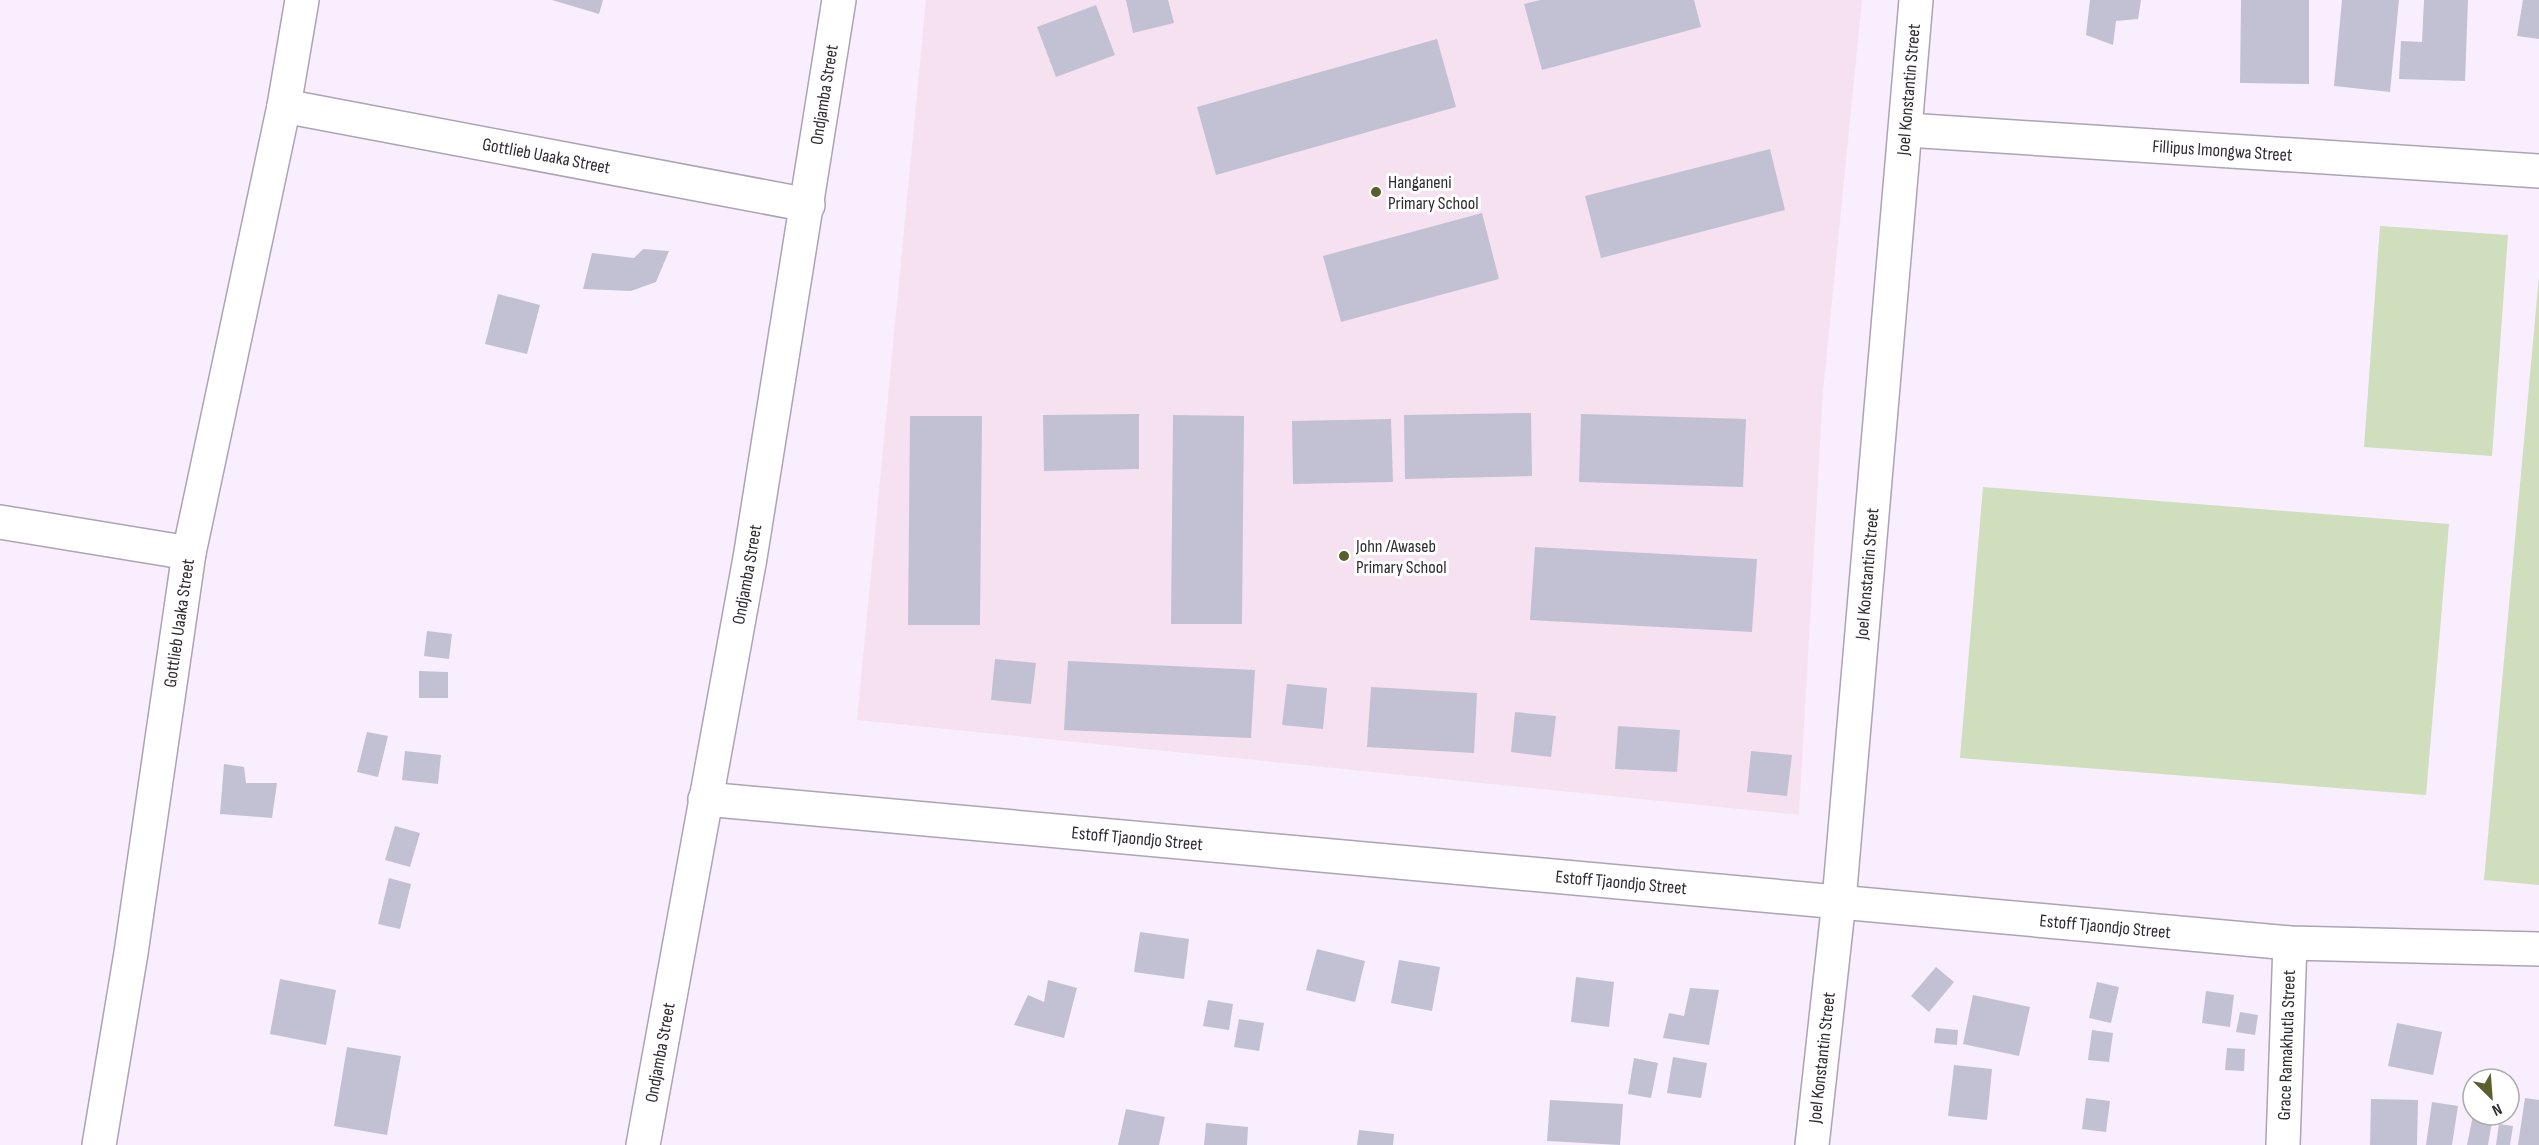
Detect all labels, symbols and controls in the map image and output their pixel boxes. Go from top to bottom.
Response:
street label: Joel Konstantin Street [1892,22,1924,157]
street label: Ondjamba Street [806,42,842,146]
street label: Gottlieb Uaaka Street [481,133,613,178]
street label: Fillipus Imongwa Street [2152,135,2294,166]
place label: Hanganeni Primary School [1388,172,1479,214]
marker: Hanganeni Primary School [1369,185,1383,199]
street label: Joel Konstantin Street [1851,507,1883,641]
street label: Ondjamba Street [728,522,766,626]
place label: John /Awaseb Primary School [1355,536,1447,578]
marker: John /Awaseb Primary School [1337,549,1351,563]
street label: Gottlieb Uaaka Street [159,557,199,689]
street label: Estoff Tjaondjo Street [1071,822,1204,855]
street label: Estoff Tjaondjo Street [1555,866,1688,899]
street label: Estoff Tjaondjo Street [2039,910,2172,943]
street label: Grace Ramakhutla Street [2273,969,2300,1121]
street label: Joel Konstantin Street [1804,990,1839,1125]
street label: Ondjamba Street [640,1000,679,1104]
north arrow [2461,1067,2521,1127]
text: N [2489,1099,2505,1120]

